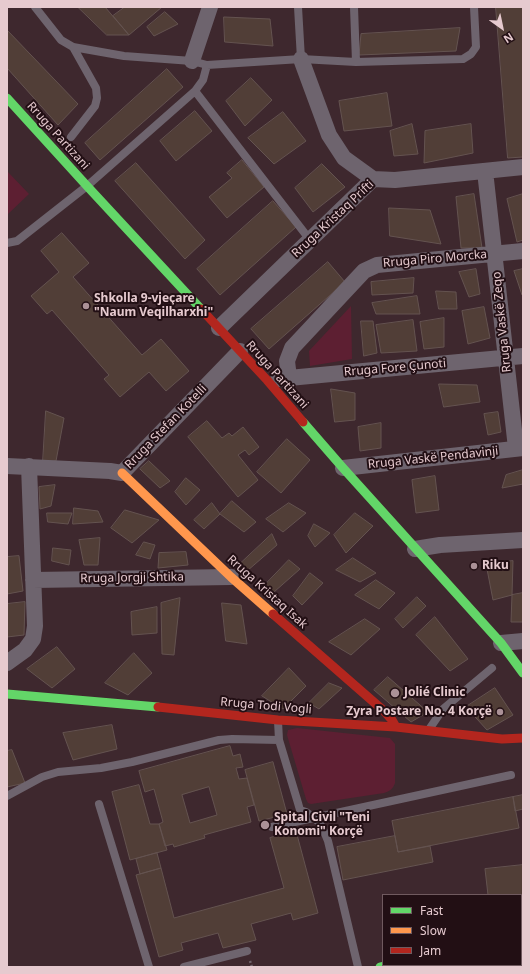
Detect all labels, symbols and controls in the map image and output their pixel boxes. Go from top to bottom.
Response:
north arrow [482,8,522,48]
text: N [501,30,517,47]
street label: Rruga Partizani [24,99,92,173]
street label: Rruga Kristaq Prifti [289,177,377,261]
street label: Rruga Piro Morcka [382,247,488,271]
street label: Rruga Vaskë Zeqo [490,271,514,373]
place label: Shkolla 9-vjeçare "Naum Veqilharxhi" [94,292,213,320]
marker: Shkolla 9-vjeçare "Naum Veqilharxhi" [81,301,91,311]
street label: Rruga Partizani [243,338,311,412]
street label: Rruga Fore Çunoti [343,356,447,380]
street label: Rruga Stefan Kotelli [122,382,210,472]
street label: Rruga Vaskë Pendavinji [367,444,499,472]
street label: Rruga Kristaq Isak [224,552,310,632]
place label: Riku [482,559,509,573]
marker: Riku [469,561,479,571]
street label: Rruga Jorgji Shtika [80,570,184,586]
place label: Jolié Clinic [404,686,465,700]
marker: Jolié Clinic [389,687,401,699]
street label: Rruga Todi Vogli [220,695,312,717]
place label: Zyra Postare No. 4 Korçë [346,705,492,719]
marker: Zyra Postare No. 4 Korçë [495,707,505,717]
place label: Spital Civil "Teni Konomi" Korçë [274,811,370,839]
marker: Spital Civil "Teni Konomi" Korçë [259,819,271,831]
legend [382,894,522,966]
text: Fast [420,902,443,919]
text: Slow [420,922,446,939]
text: Jam [420,942,441,959]

